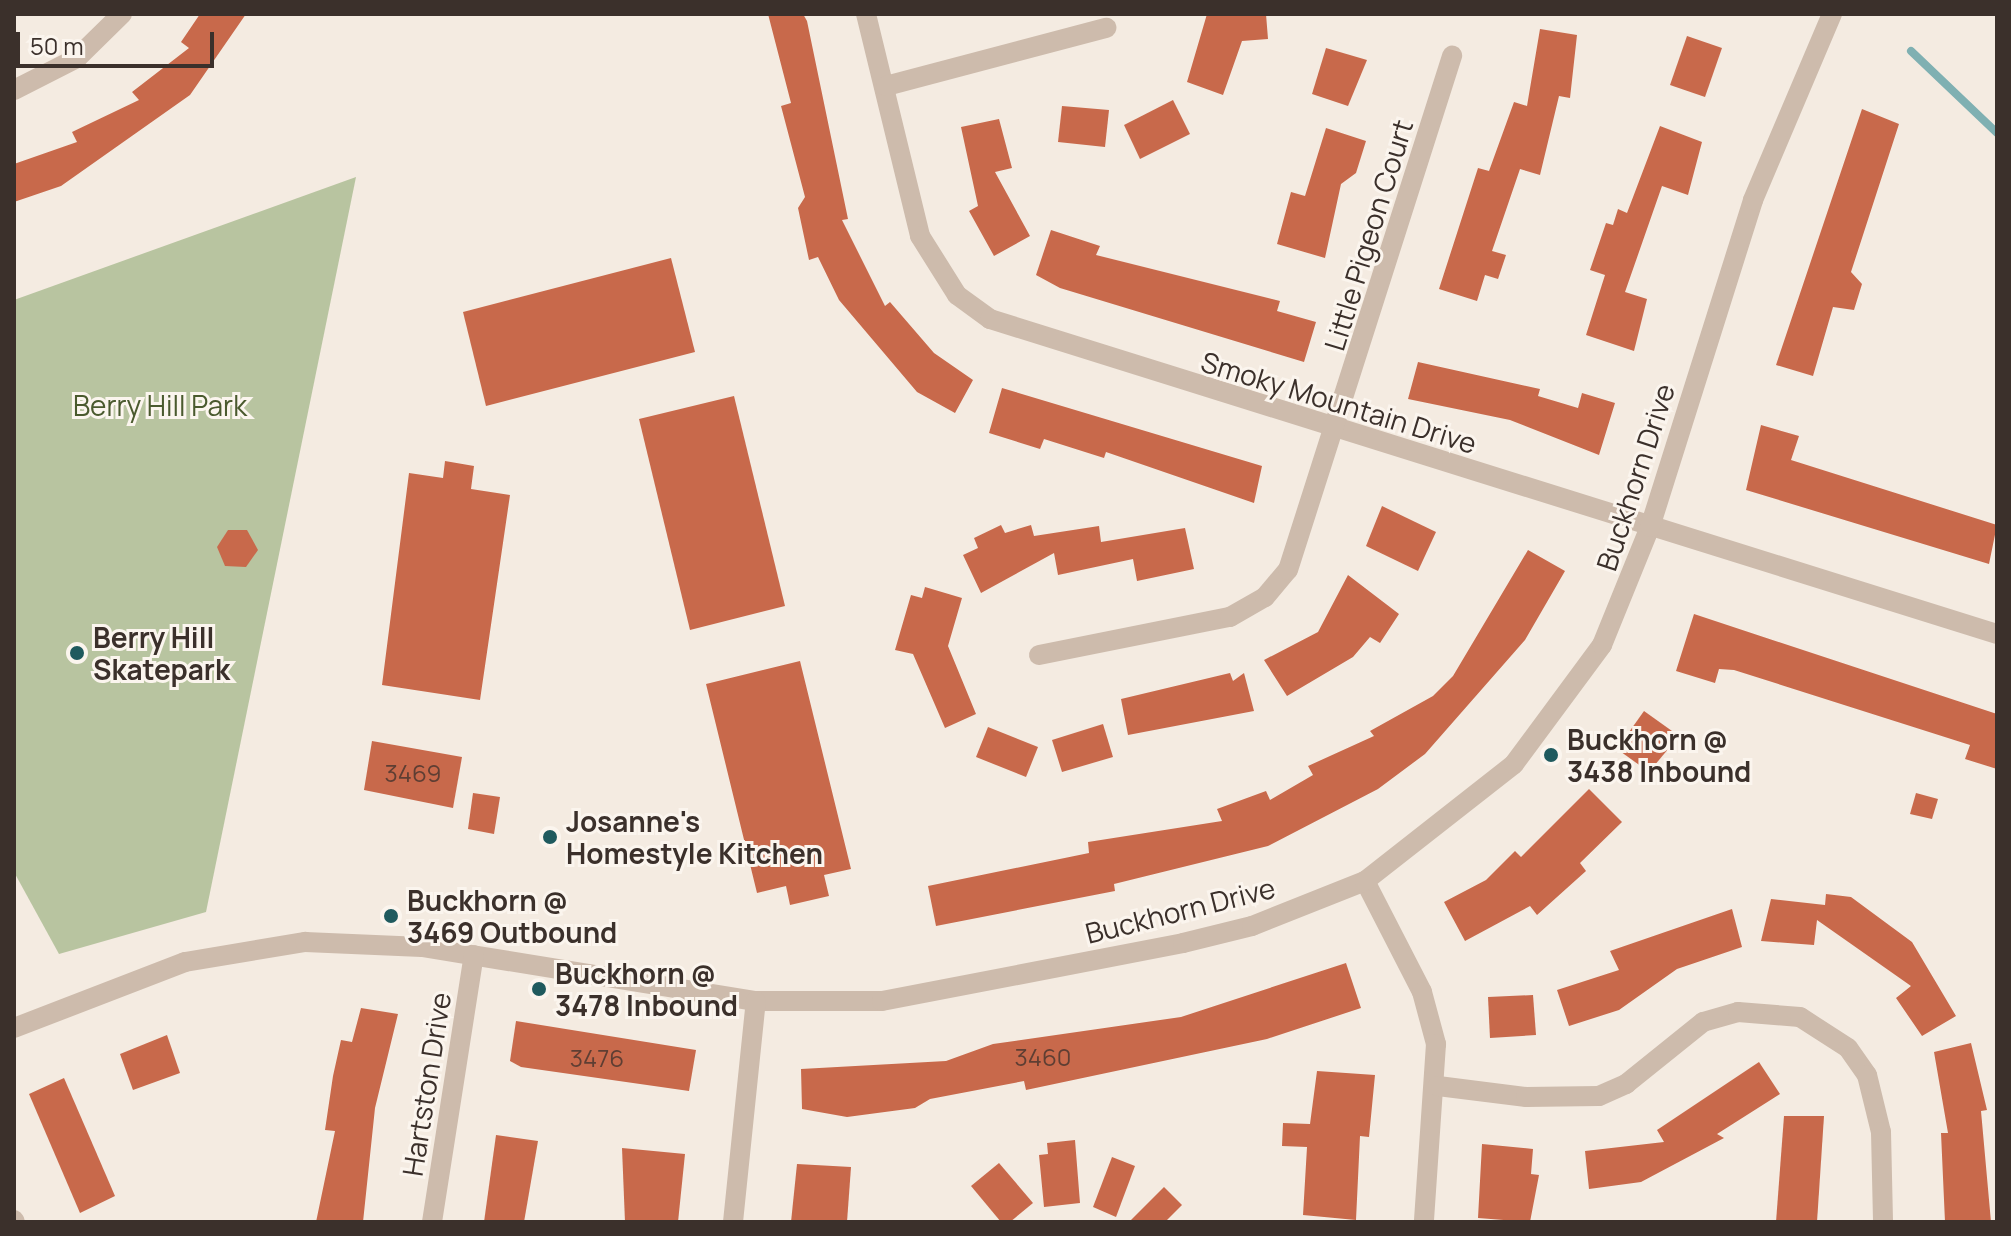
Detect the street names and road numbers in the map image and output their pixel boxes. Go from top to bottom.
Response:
street label: Little Pigeon Court [1317,115,1419,355]
street label: Smoky Mountain Drive [1197,344,1481,460]
street label: Buckhorn Drive [1589,379,1681,575]
street label: Buckhorn Drive [1082,870,1278,950]
street label: Hartston Drive [395,990,457,1178]

